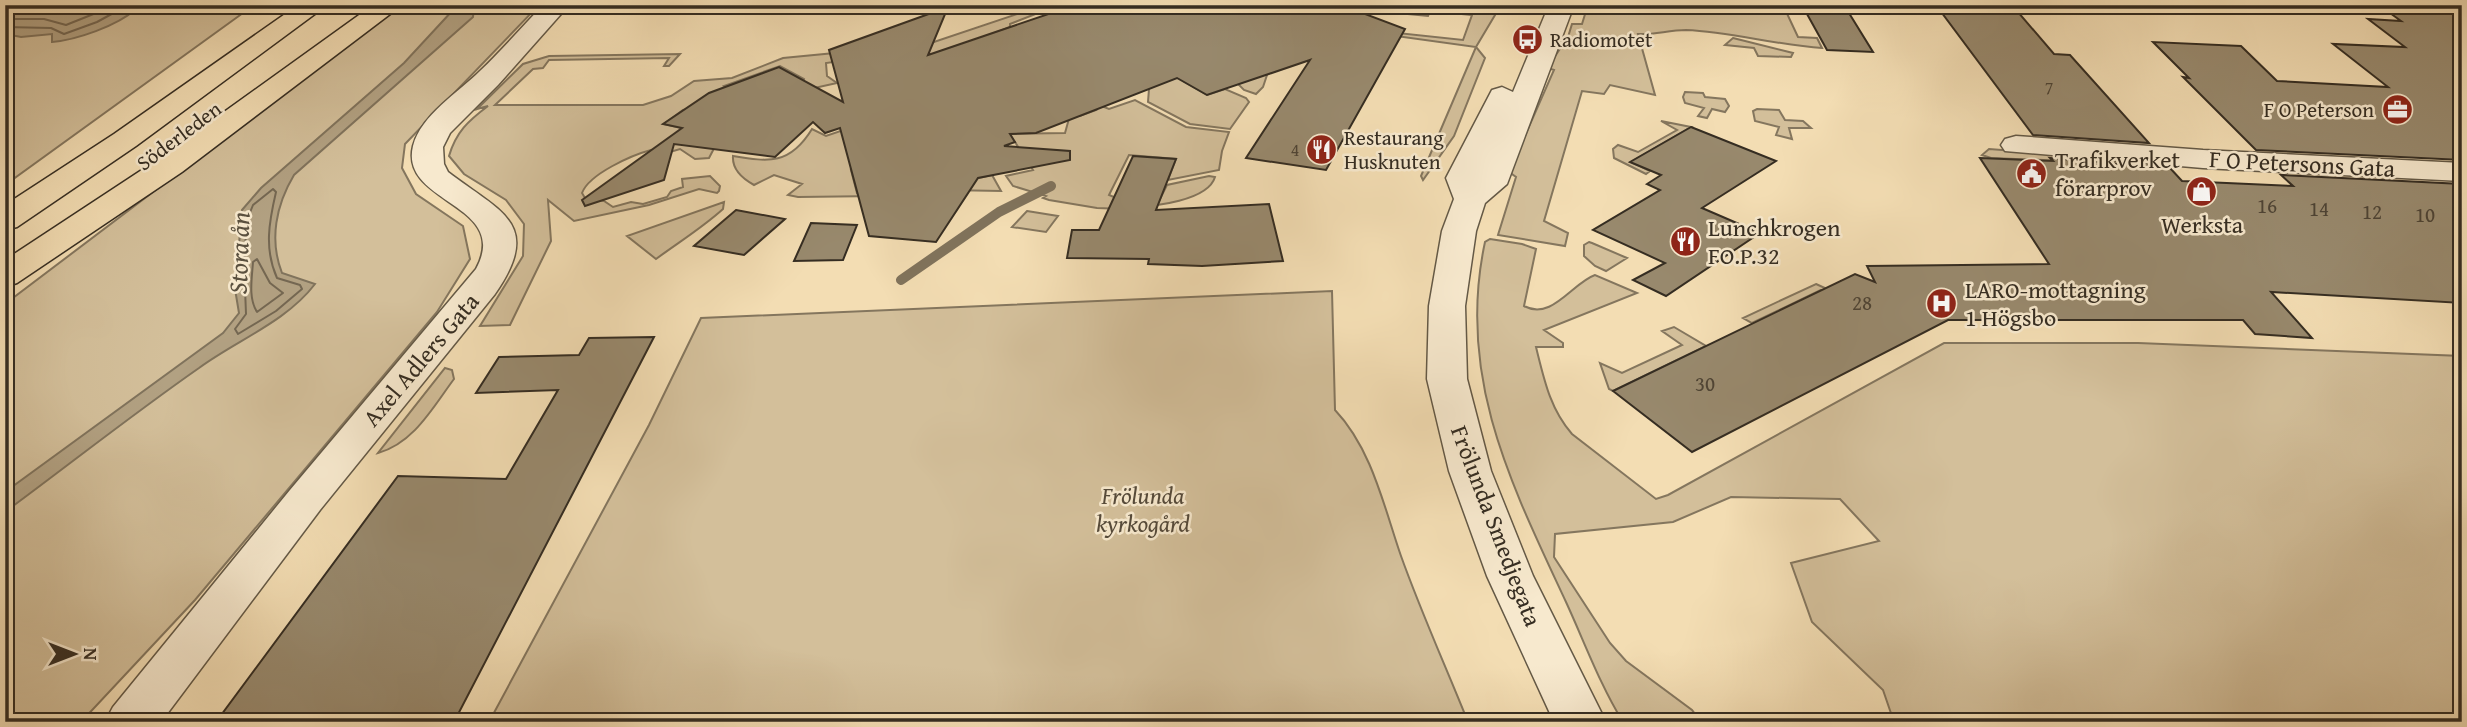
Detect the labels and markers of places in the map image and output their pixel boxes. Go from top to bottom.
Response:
bus stop icon: Radiomotet [1510,23,1544,57]
place label: Radiomotet [1550,24,1653,55]
office icon: F O Peterson [2380,93,2414,127]
place label: F O Peterson [2264,94,2374,125]
place label: Restaurang Husknuten [1344,122,1444,177]
restaurant icon: Restaurang Husknuten [1304,133,1338,167]
place label: Trafikverket förarprov [2055,142,2181,205]
public building icon: Trafikverket förarprov [2015,157,2049,191]
shop icon: Werksta [2185,174,2219,208]
place label: Werksta [2161,207,2244,242]
place label: Lunchkrogen FO.P.32 [1708,210,1841,273]
restaurant icon: Lunchkrogen FO.P.32 [1668,225,1702,259]
place label: LARO-mottagning 1 Högsbo [1965,272,2146,335]
hospital icon: LARO-mottagning 1 Högsbo [1925,287,1959,321]

